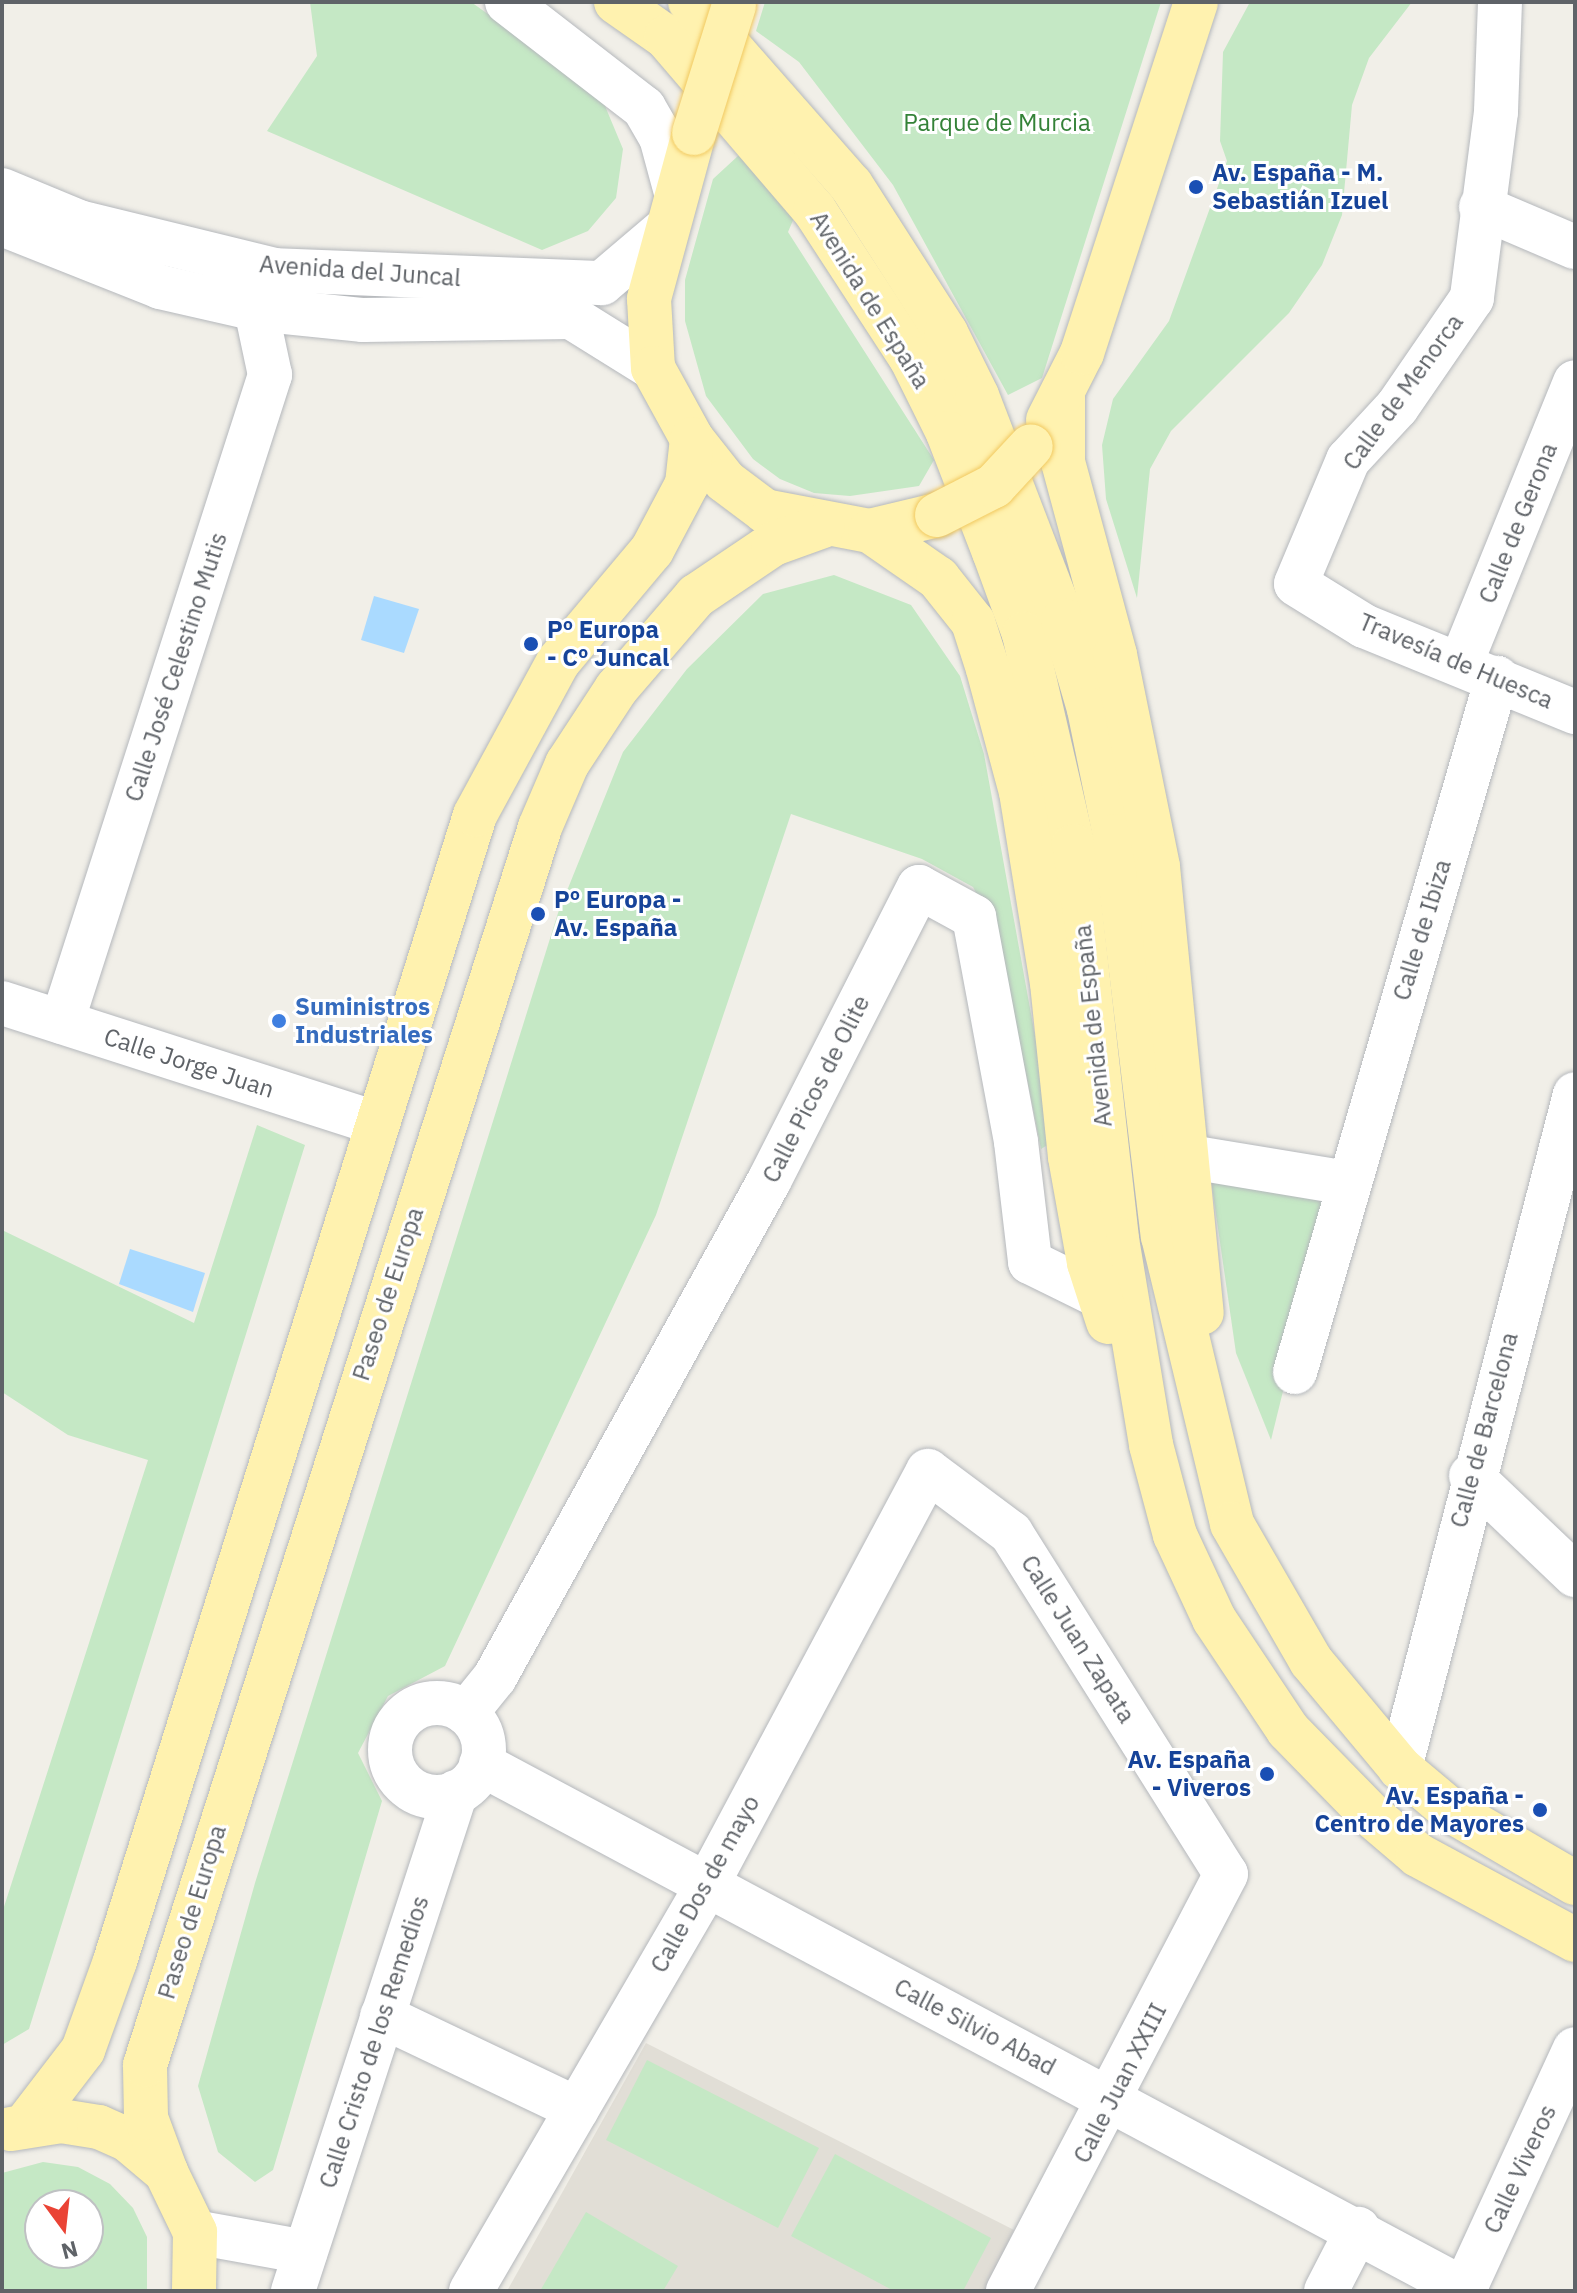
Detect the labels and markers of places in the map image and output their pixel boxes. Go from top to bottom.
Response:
place label: Av. España - M. Sebastián Izuel [1212,159,1388,215]
marker: Av. España - M. Sebastián Izuel [1187,178,1205,196]
place label: Pº Europa - Cº Juncal [547,616,669,672]
marker: Pº Europa - Cº Juncal [522,635,540,653]
place label: Pº Europa - Av. España [554,886,681,942]
marker: Pº Europa - Av. España [529,905,547,923]
place label: Suministros Industriales [295,993,433,1049]
marker: Suministros Industriales [270,1012,288,1030]
place label: Av. España - Viveros [1128,1746,1251,1802]
marker: Av. España - Viveros [1258,1765,1276,1783]
place label: Av. España - Centro de Mayores [1314,1782,1524,1838]
marker: Av. España - Centro de Mayores [1531,1801,1549,1819]

